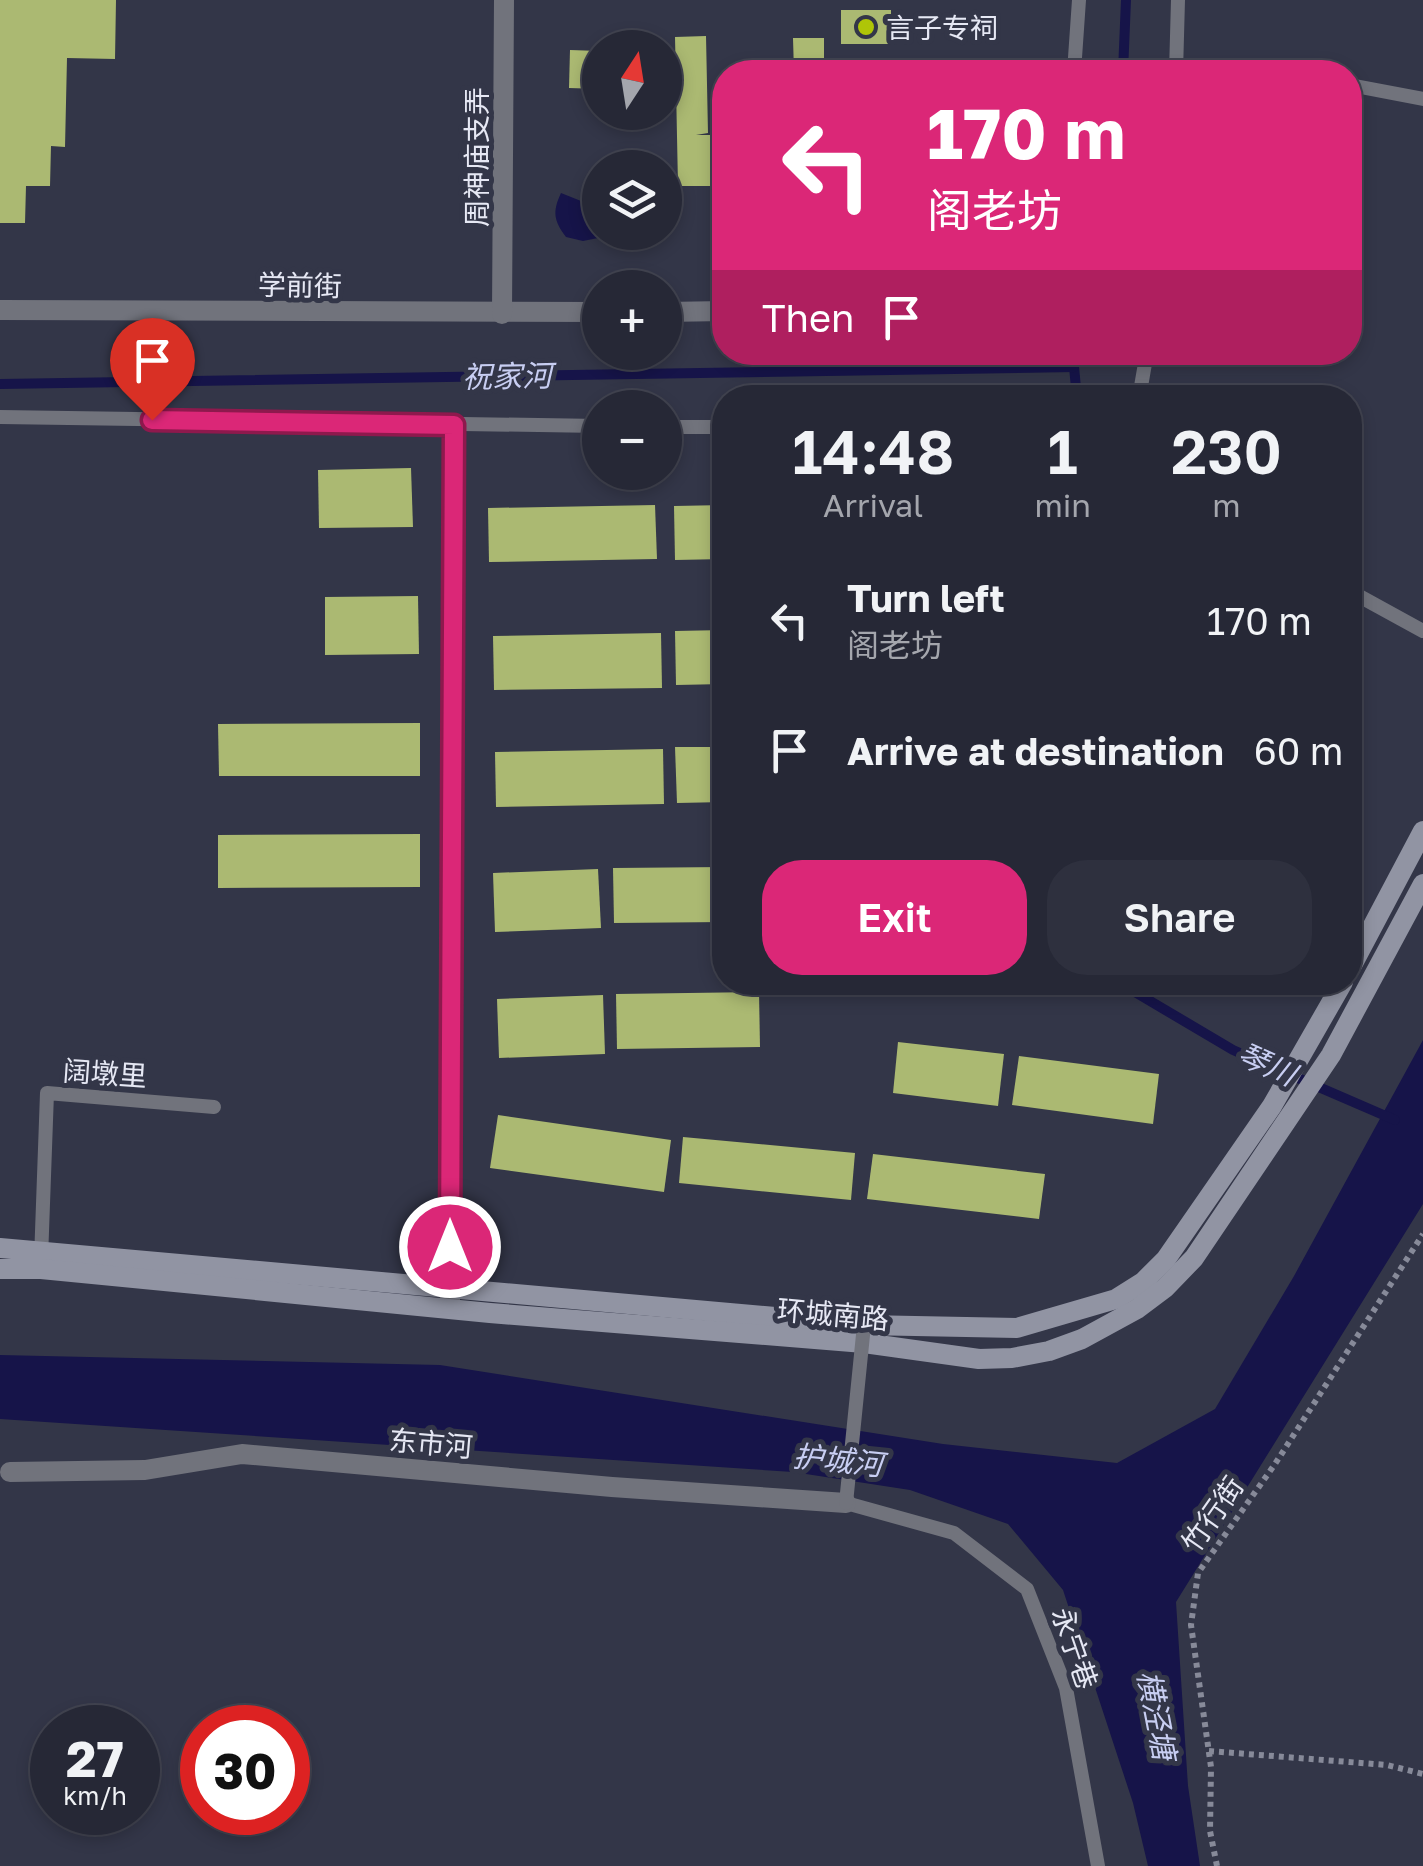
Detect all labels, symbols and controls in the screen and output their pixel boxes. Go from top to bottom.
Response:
place label: 言子专祠 [886,11,998,44]
marker: 言子专祠 [855,16,877,38]
north arrow [582,30,682,130]
map controls [582,30,682,490]
street label: 周神庙支弄 [460,87,493,227]
text: 170 m [927,90,1125,174]
icon: left [762,100,892,230]
button: layers [582,150,682,250]
text: 阁老坊 [927,183,1062,237]
street label: 学前街 [258,268,342,302]
button: + [582,270,682,370]
icon: arrive [874,290,929,345]
text: Then [762,295,854,340]
pin [110,318,195,421]
icon: arrive [125,333,180,388]
water label: 祝家河 [462,357,557,395]
button: − [582,390,682,490]
text: 14:48 [792,415,954,487]
text: 1 [1048,415,1078,487]
text: 230 [1171,415,1282,487]
text: Arrival [823,486,923,524]
text: min [1034,486,1091,524]
text: m [1212,486,1241,524]
text: Turn left [847,575,1005,620]
icon: left [762,593,817,648]
text: 170 m [1207,598,1312,643]
text: 阁老坊 [847,626,943,664]
icon: arrive [762,723,817,778]
text: Arrive at destination [847,728,1224,773]
text: 60 m [1254,728,1343,773]
button: Exit [762,860,1027,975]
button: Share [1047,860,1312,975]
water label: 琴川 [1232,1035,1304,1094]
street label: 阔墩里 [62,1054,148,1092]
position arrow [398,1195,502,1299]
street label: 环城南路 [776,1293,890,1335]
street label: 东市河 [388,1423,474,1463]
water label: 护城河 [791,1437,890,1483]
street label: 竹行街 [1174,1470,1250,1558]
street label: 永宁巷 [1046,1603,1104,1693]
water label: 横泾塘 [1131,1667,1184,1768]
speed limit sign: 30 [180,1705,310,1835]
text: 27 [66,1728,124,1788]
text: km/h [63,1780,127,1811]

